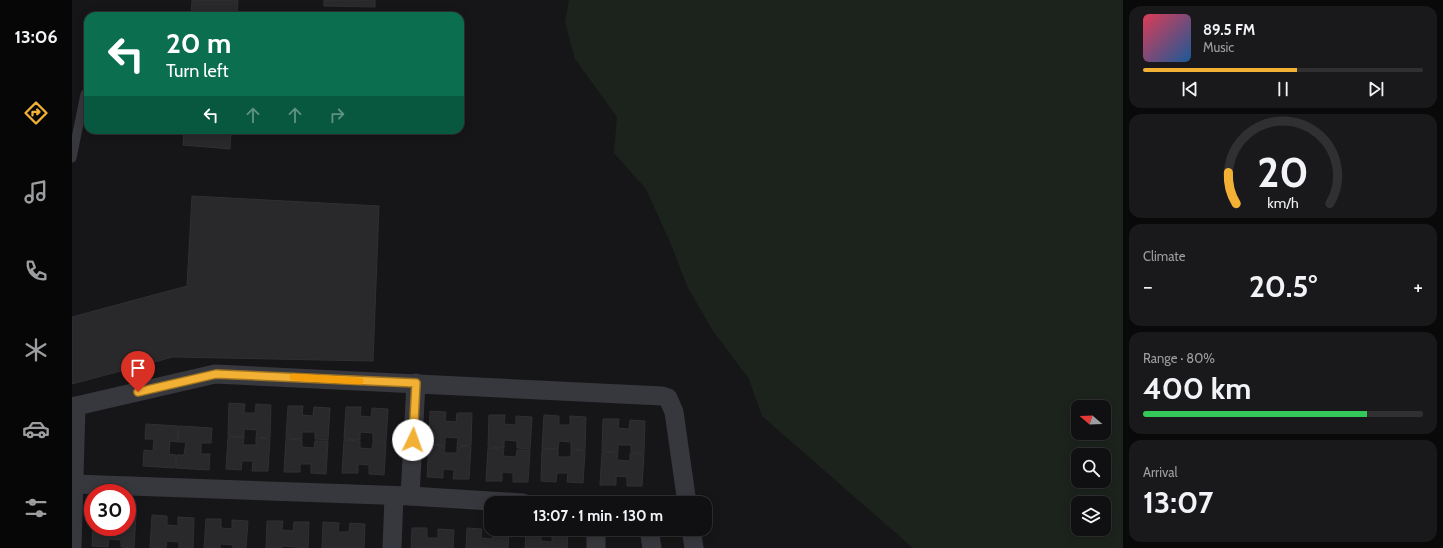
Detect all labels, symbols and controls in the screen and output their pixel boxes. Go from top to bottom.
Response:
text: 89.5 FM [1203,21,1255,39]
text: 13:06 [14,26,58,48]
text: 20 m [166,26,231,60]
icon: left [100,28,152,80]
text: Music [1203,39,1234,55]
text: Turn left [166,60,229,82]
icon: previous [1179,78,1201,100]
icon: pause [1272,78,1294,100]
icon: next [1365,78,1387,100]
icon: directions [22,99,50,127]
icon: left [200,104,222,126]
icon: ahead [242,104,264,126]
icon: ahead [284,104,306,126]
icon: right [326,104,348,126]
text: 20 [1257,147,1309,197]
icon: music [22,178,50,206]
text: km/h [1267,194,1299,212]
text: Climate [1143,248,1185,264]
icon: phone [22,257,50,285]
text: 20.5° [1249,268,1317,305]
text: − [1143,273,1153,300]
text: + [1413,273,1423,300]
icon: climate [22,336,50,364]
text: Range · 80% [1143,350,1215,366]
pin [121,351,155,392]
icon: arrive [127,357,149,379]
text: 400 km [1143,370,1251,407]
north arrow [1071,400,1111,440]
map controls [1071,400,1111,536]
icon: car [22,415,50,443]
position arrow [392,419,434,461]
button: search [1071,448,1111,488]
text: Arrival [1143,464,1178,480]
speed limit sign: 30 [84,484,136,536]
text: 13:07 [1143,484,1213,521]
icon: filters [22,494,50,522]
button: layers [1071,496,1111,536]
text: 13:07 · 1 min · 130 m [533,507,663,525]

